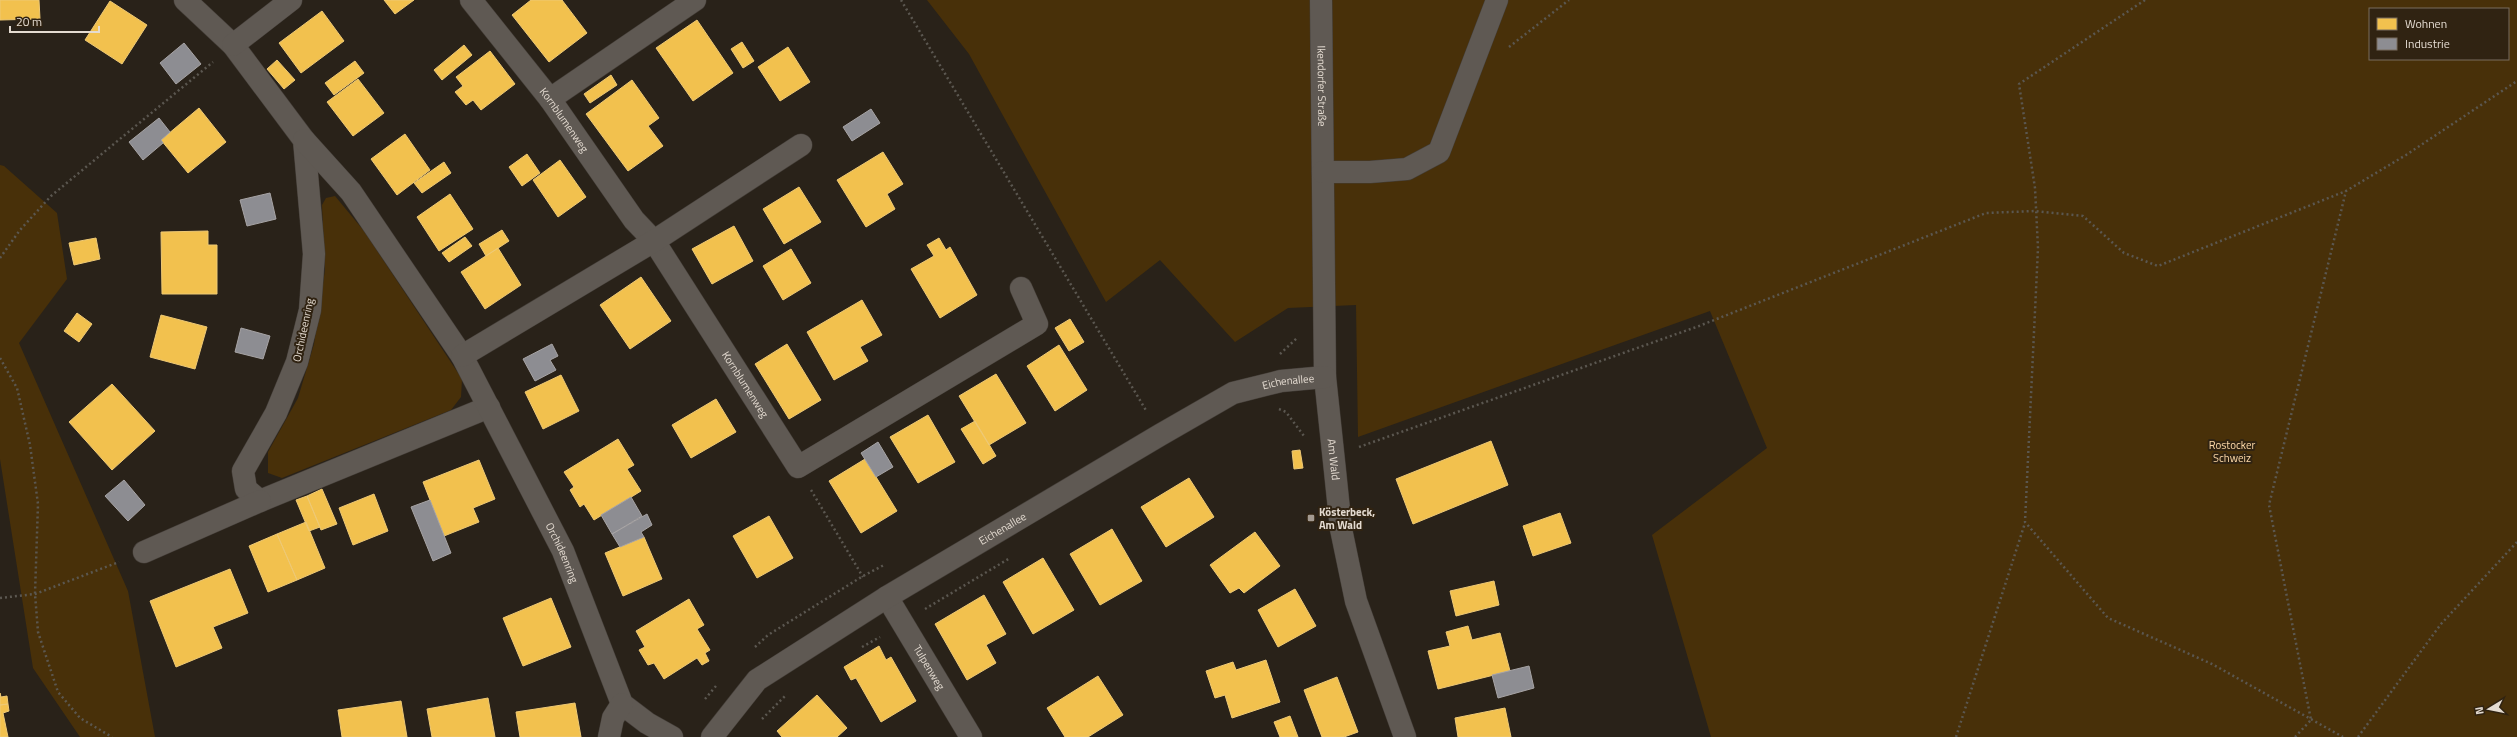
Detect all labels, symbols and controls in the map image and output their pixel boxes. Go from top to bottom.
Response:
scale bar [10,8,99,34]
legend [2369,8,2509,60]
text: 20 m [16,12,42,31]
text: Wohnen [2405,14,2447,33]
text: Industrie [2405,34,2450,53]
street label: Ikendorfer Straße [1313,45,1330,127]
street label: Kornblumenweg [536,84,593,156]
street label: Orchideenring [288,296,318,363]
street label: Kornblumenweg [718,348,773,421]
street label: Eichenallee [1260,370,1315,393]
park label: Rostocker Schweiz [2209,437,2255,466]
street label: Am Wald [1324,438,1344,481]
place label: Kösterbeck, Am Wald [1319,504,1375,533]
street label: Eichenallee [976,508,1029,549]
marker: Kösterbeck, Am Wald [1306,513,1316,523]
street label: Orchideenring [542,520,583,586]
street label: Tulpenweg [909,642,949,693]
north arrow [2469,689,2509,729]
text: N [2471,706,2488,716]

